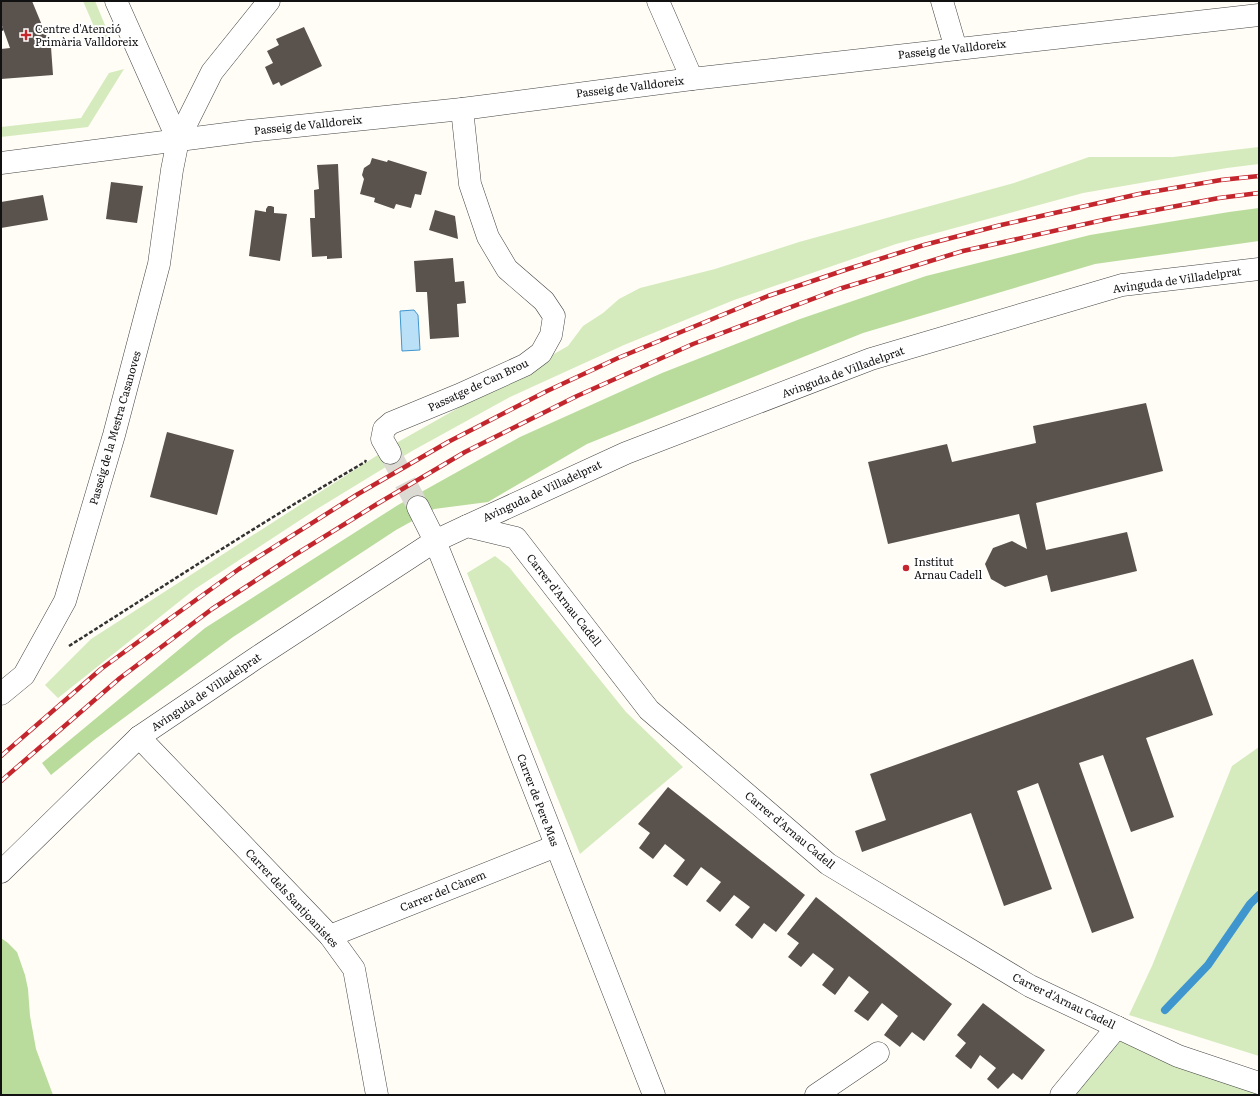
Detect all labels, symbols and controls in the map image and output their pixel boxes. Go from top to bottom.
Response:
place label: Centre d'Atenció Primària Valldoreix [35,20,139,49]
marker: Centre d'Atenció Primària Valldoreix [20,29,32,41]
street label: Passeig de Valldoreix [897,34,1008,62]
street label: Passeig de Valldoreix [575,71,686,101]
street label: Passeig de Valldoreix [253,110,364,138]
street label: Avinguda de Villadelprat [1112,262,1243,296]
street label: Avinguda de Villadelprat [779,341,907,401]
street label: Passeig de la Mestra Casanoves [84,349,144,507]
street label: Passatge de Can Brou [425,354,531,414]
street label: Avinguda de Villadelprat [479,455,604,525]
street label: Carrer d'Arnau Cadell [524,550,606,649]
place label: Institut Arnau Cadell [914,553,982,582]
marker: Institut Arnau Cadell [901,563,911,573]
street label: Avinguda de Villadelprat [147,648,264,734]
street label: Carrer de Pere Mas [514,751,564,848]
street label: Carrer d'Arnau Cadell [742,787,839,872]
street label: Carrer dels Santjoanistes [243,844,343,950]
street label: Carrer del Cànem [397,865,488,915]
street label: Carrer d'Arnau Cadell [1010,968,1119,1032]

